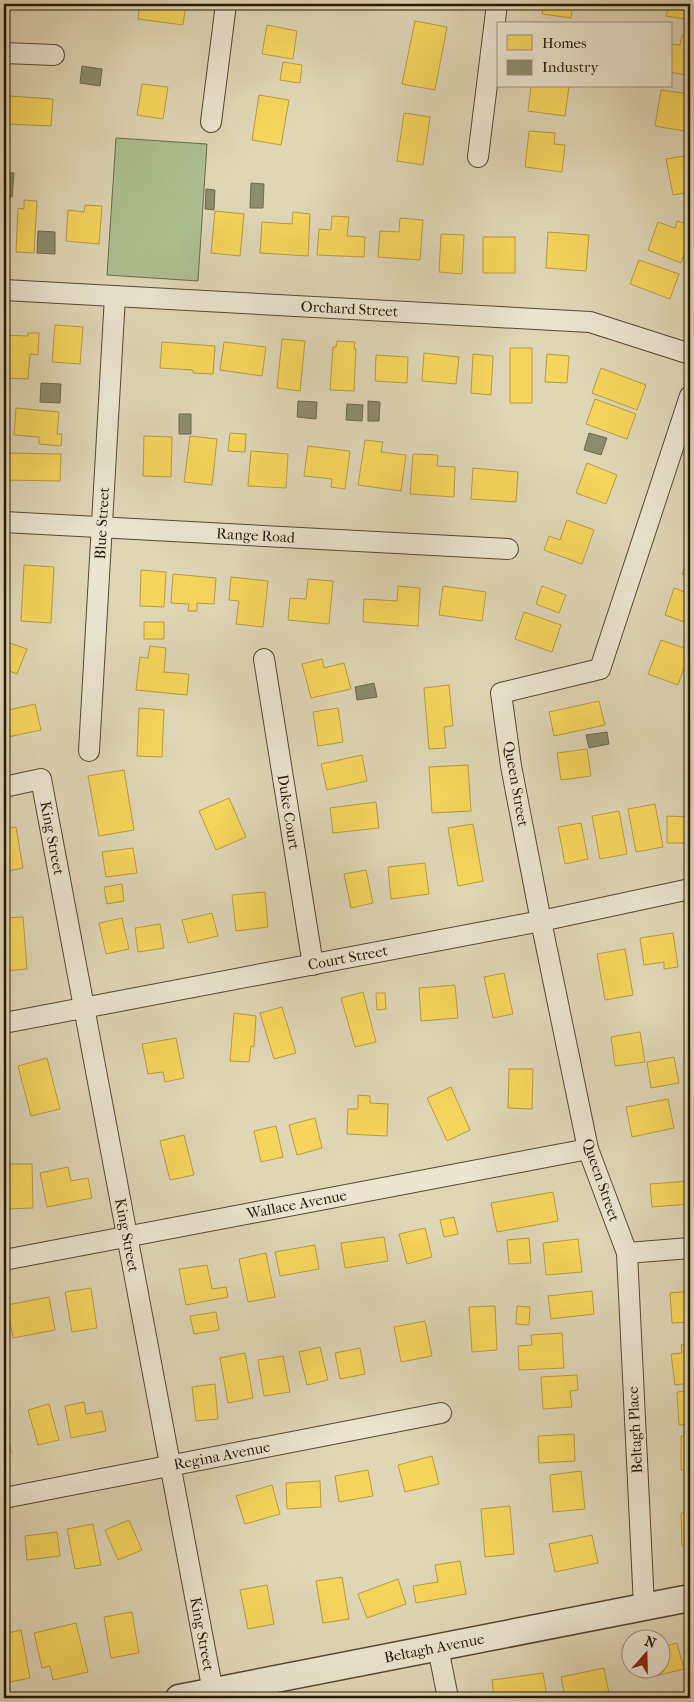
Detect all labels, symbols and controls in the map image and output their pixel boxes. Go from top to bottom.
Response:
legend [497,22,672,88]
text: Homes [542,34,587,52]
text: Industry [542,58,599,76]
street label: Orchard Street [300,297,399,321]
street label: Blue Street [91,486,113,560]
street label: Range Road [216,524,296,547]
street label: Queen Street [500,740,532,829]
street label: Duke Court [274,773,304,852]
street label: King Street [36,800,68,877]
street label: Court Street [307,941,390,974]
street label: Queen Street [578,1136,624,1224]
street label: Wallace Avenue [244,1186,349,1223]
street label: King Street [111,1197,143,1274]
street label: Beltagh Place [624,1385,646,1474]
street label: Regina Avenue [172,1437,272,1474]
street label: King Street [186,1596,218,1673]
street label: Beltagh Avenue [383,1629,486,1667]
north arrow [622,1630,672,1680]
text: N [642,1632,659,1652]

